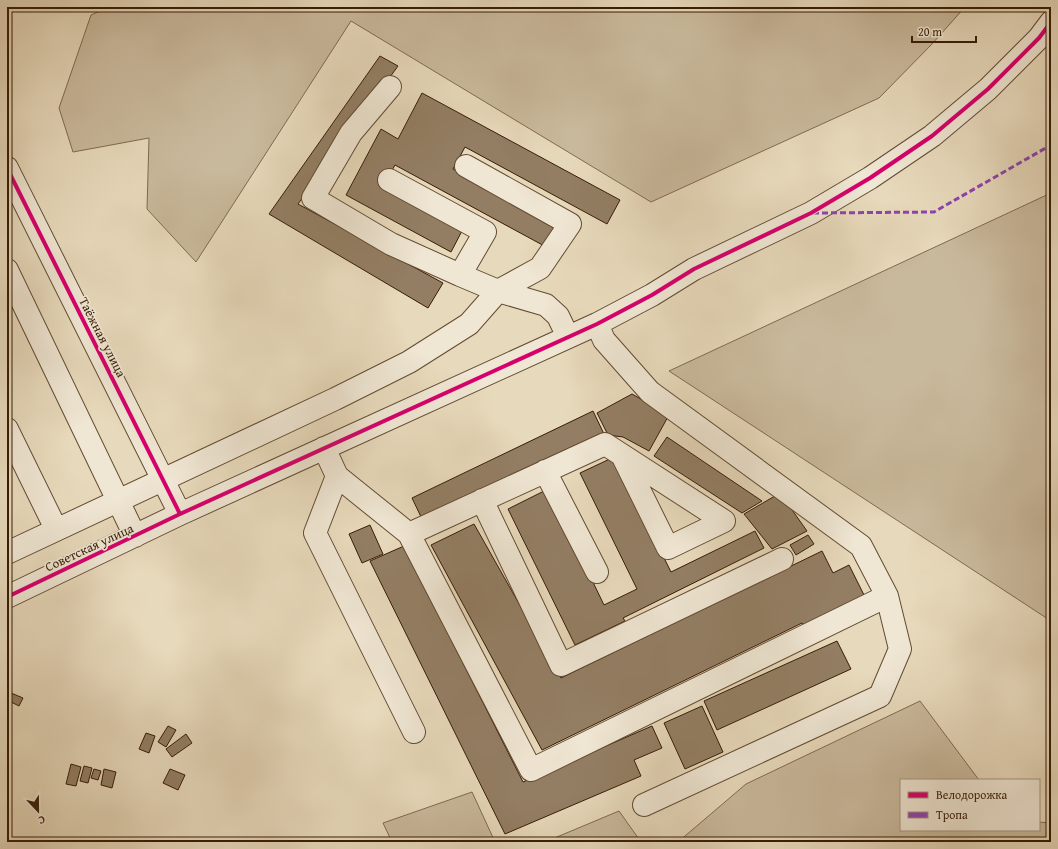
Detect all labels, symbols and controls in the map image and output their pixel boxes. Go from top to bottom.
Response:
scale bar [912,18,976,44]
text: 20 m [918,23,942,40]
street label: Таёжная улица [74,294,131,381]
street label: Советская улица [42,518,137,576]
legend [900,779,1040,831]
text: Велодорожка [936,786,1007,803]
north arrow [18,791,58,831]
text: Тропа [936,806,968,823]
text: С [36,812,48,829]

